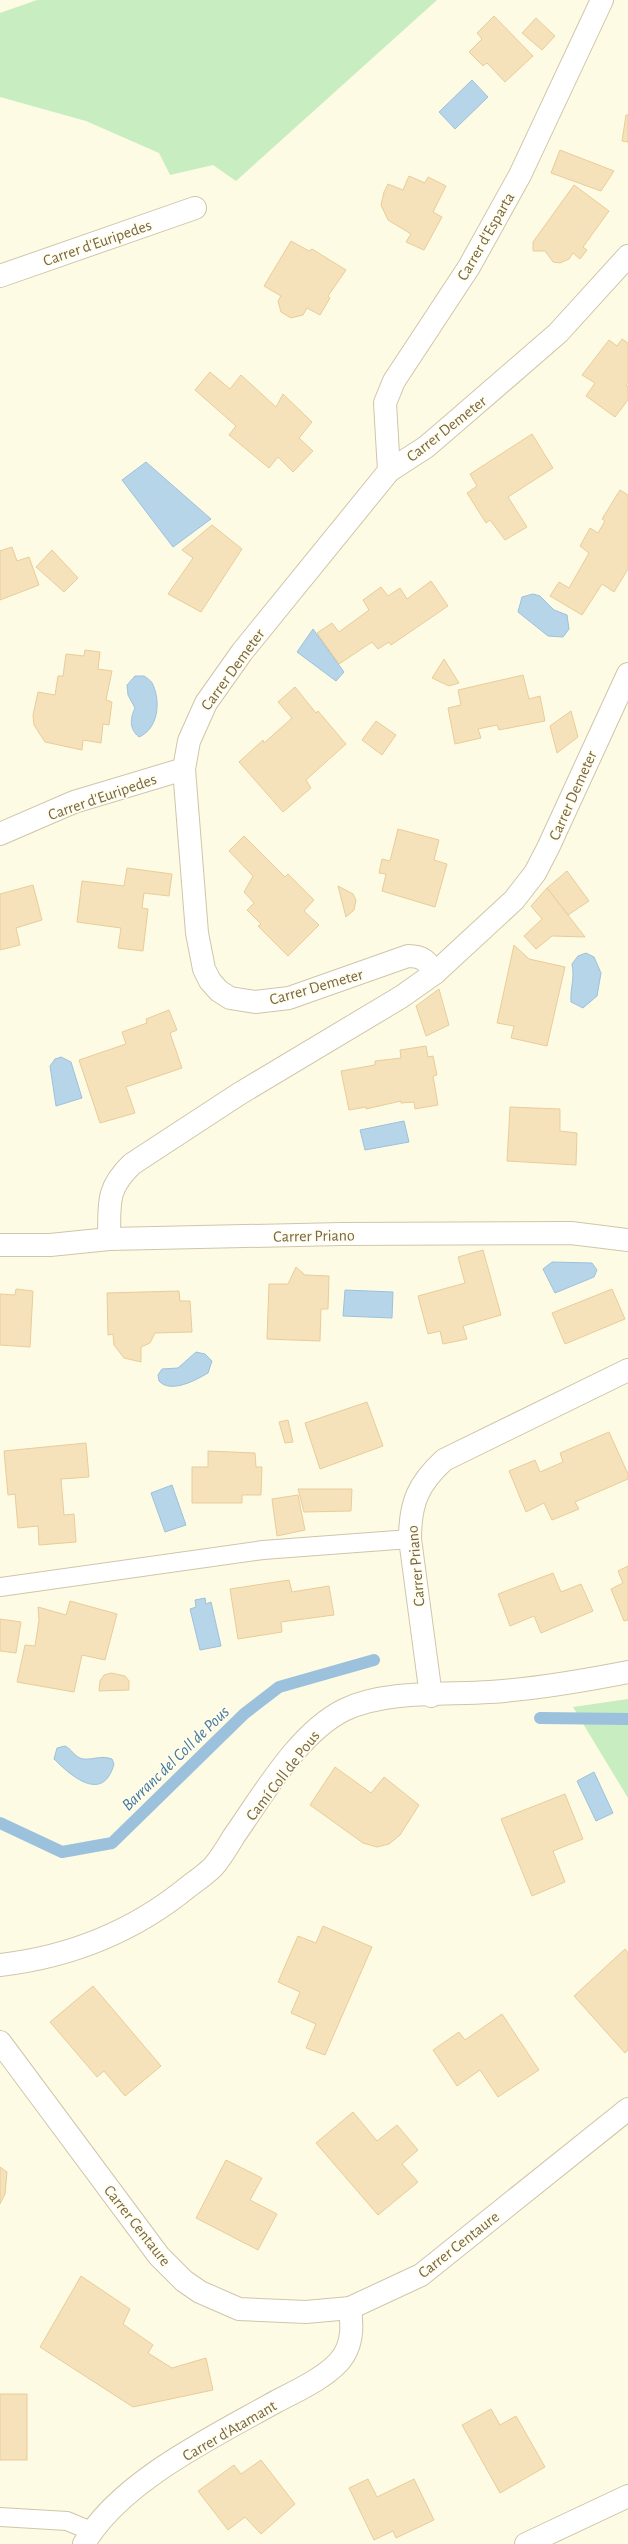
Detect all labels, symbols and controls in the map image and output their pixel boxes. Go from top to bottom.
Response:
street label: Carrer d'Esparta [454,190,517,283]
street label: Carrer d'Euripedes [41,217,154,269]
street label: Carrer Demeter [404,392,490,465]
street label: Carrer Demeter [198,625,268,713]
street label: Carrer Demeter [546,747,600,843]
street label: Carrer d'Euripedes [46,771,159,823]
street label: Carrer Demeter [268,966,366,1008]
street label: Carrer Priano [273,1227,355,1245]
street label: Carrer Priano [404,1524,428,1607]
water label: Barranc del Coll de Pous [118,1703,233,1814]
street label: Camí Coll de Pous [243,1728,323,1824]
street label: Carrer Centaure [101,2182,174,2269]
street label: Carrer Centaure [415,2208,502,2281]
street label: Carrer d'Atamant [180,2398,279,2464]

